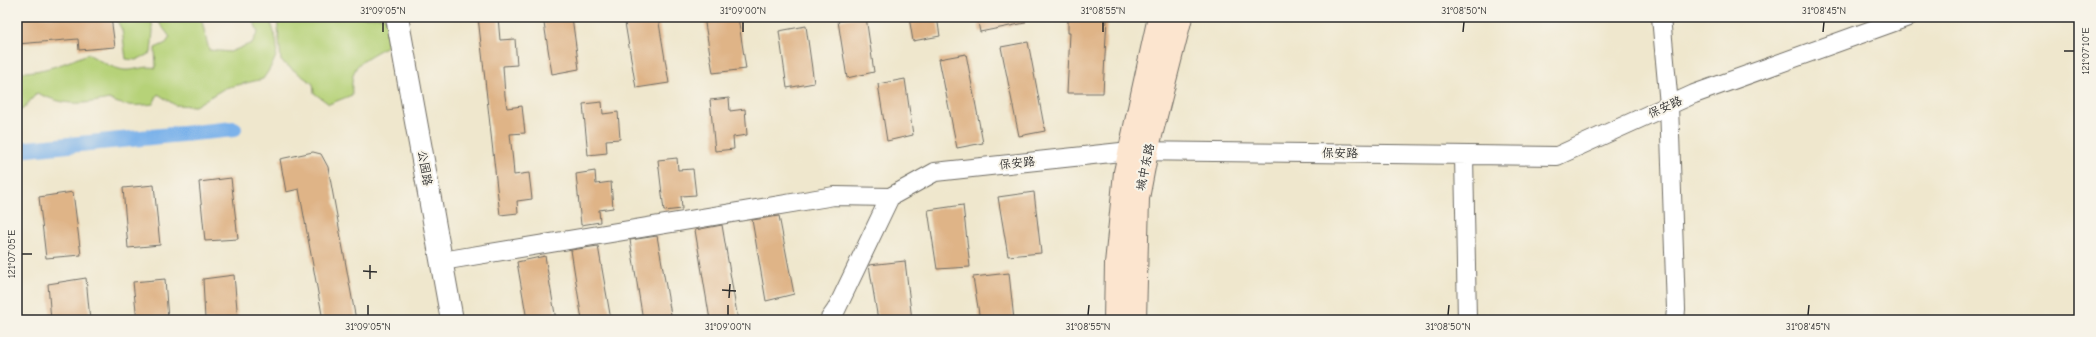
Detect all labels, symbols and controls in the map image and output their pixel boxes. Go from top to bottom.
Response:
text: 31°09'05"N [360,5,406,17]
text: 31°09'00"N [720,5,766,17]
text: 31°08'55"N [1081,5,1125,17]
text: 31°08'50"N [1441,5,1487,17]
text: 31°08'45"N [1802,5,1846,17]
text: 121°07'10"E [2080,27,2092,75]
street label: 保安路 [1646,93,1684,121]
street label: 城中东路 [1133,142,1157,192]
street label: 保安路 [1322,146,1358,160]
street label: 公园路 [415,149,435,187]
street label: 保安路 [998,154,1036,172]
text: 121°07'05"E [6,230,18,278]
text: 31°09'05"N [345,321,391,333]
text: 31°09'00"N [705,321,751,333]
text: 31°08'55"N [1066,321,1110,333]
text: 31°08'50"N [1425,321,1471,333]
text: 31°08'45"N [1786,321,1830,333]

